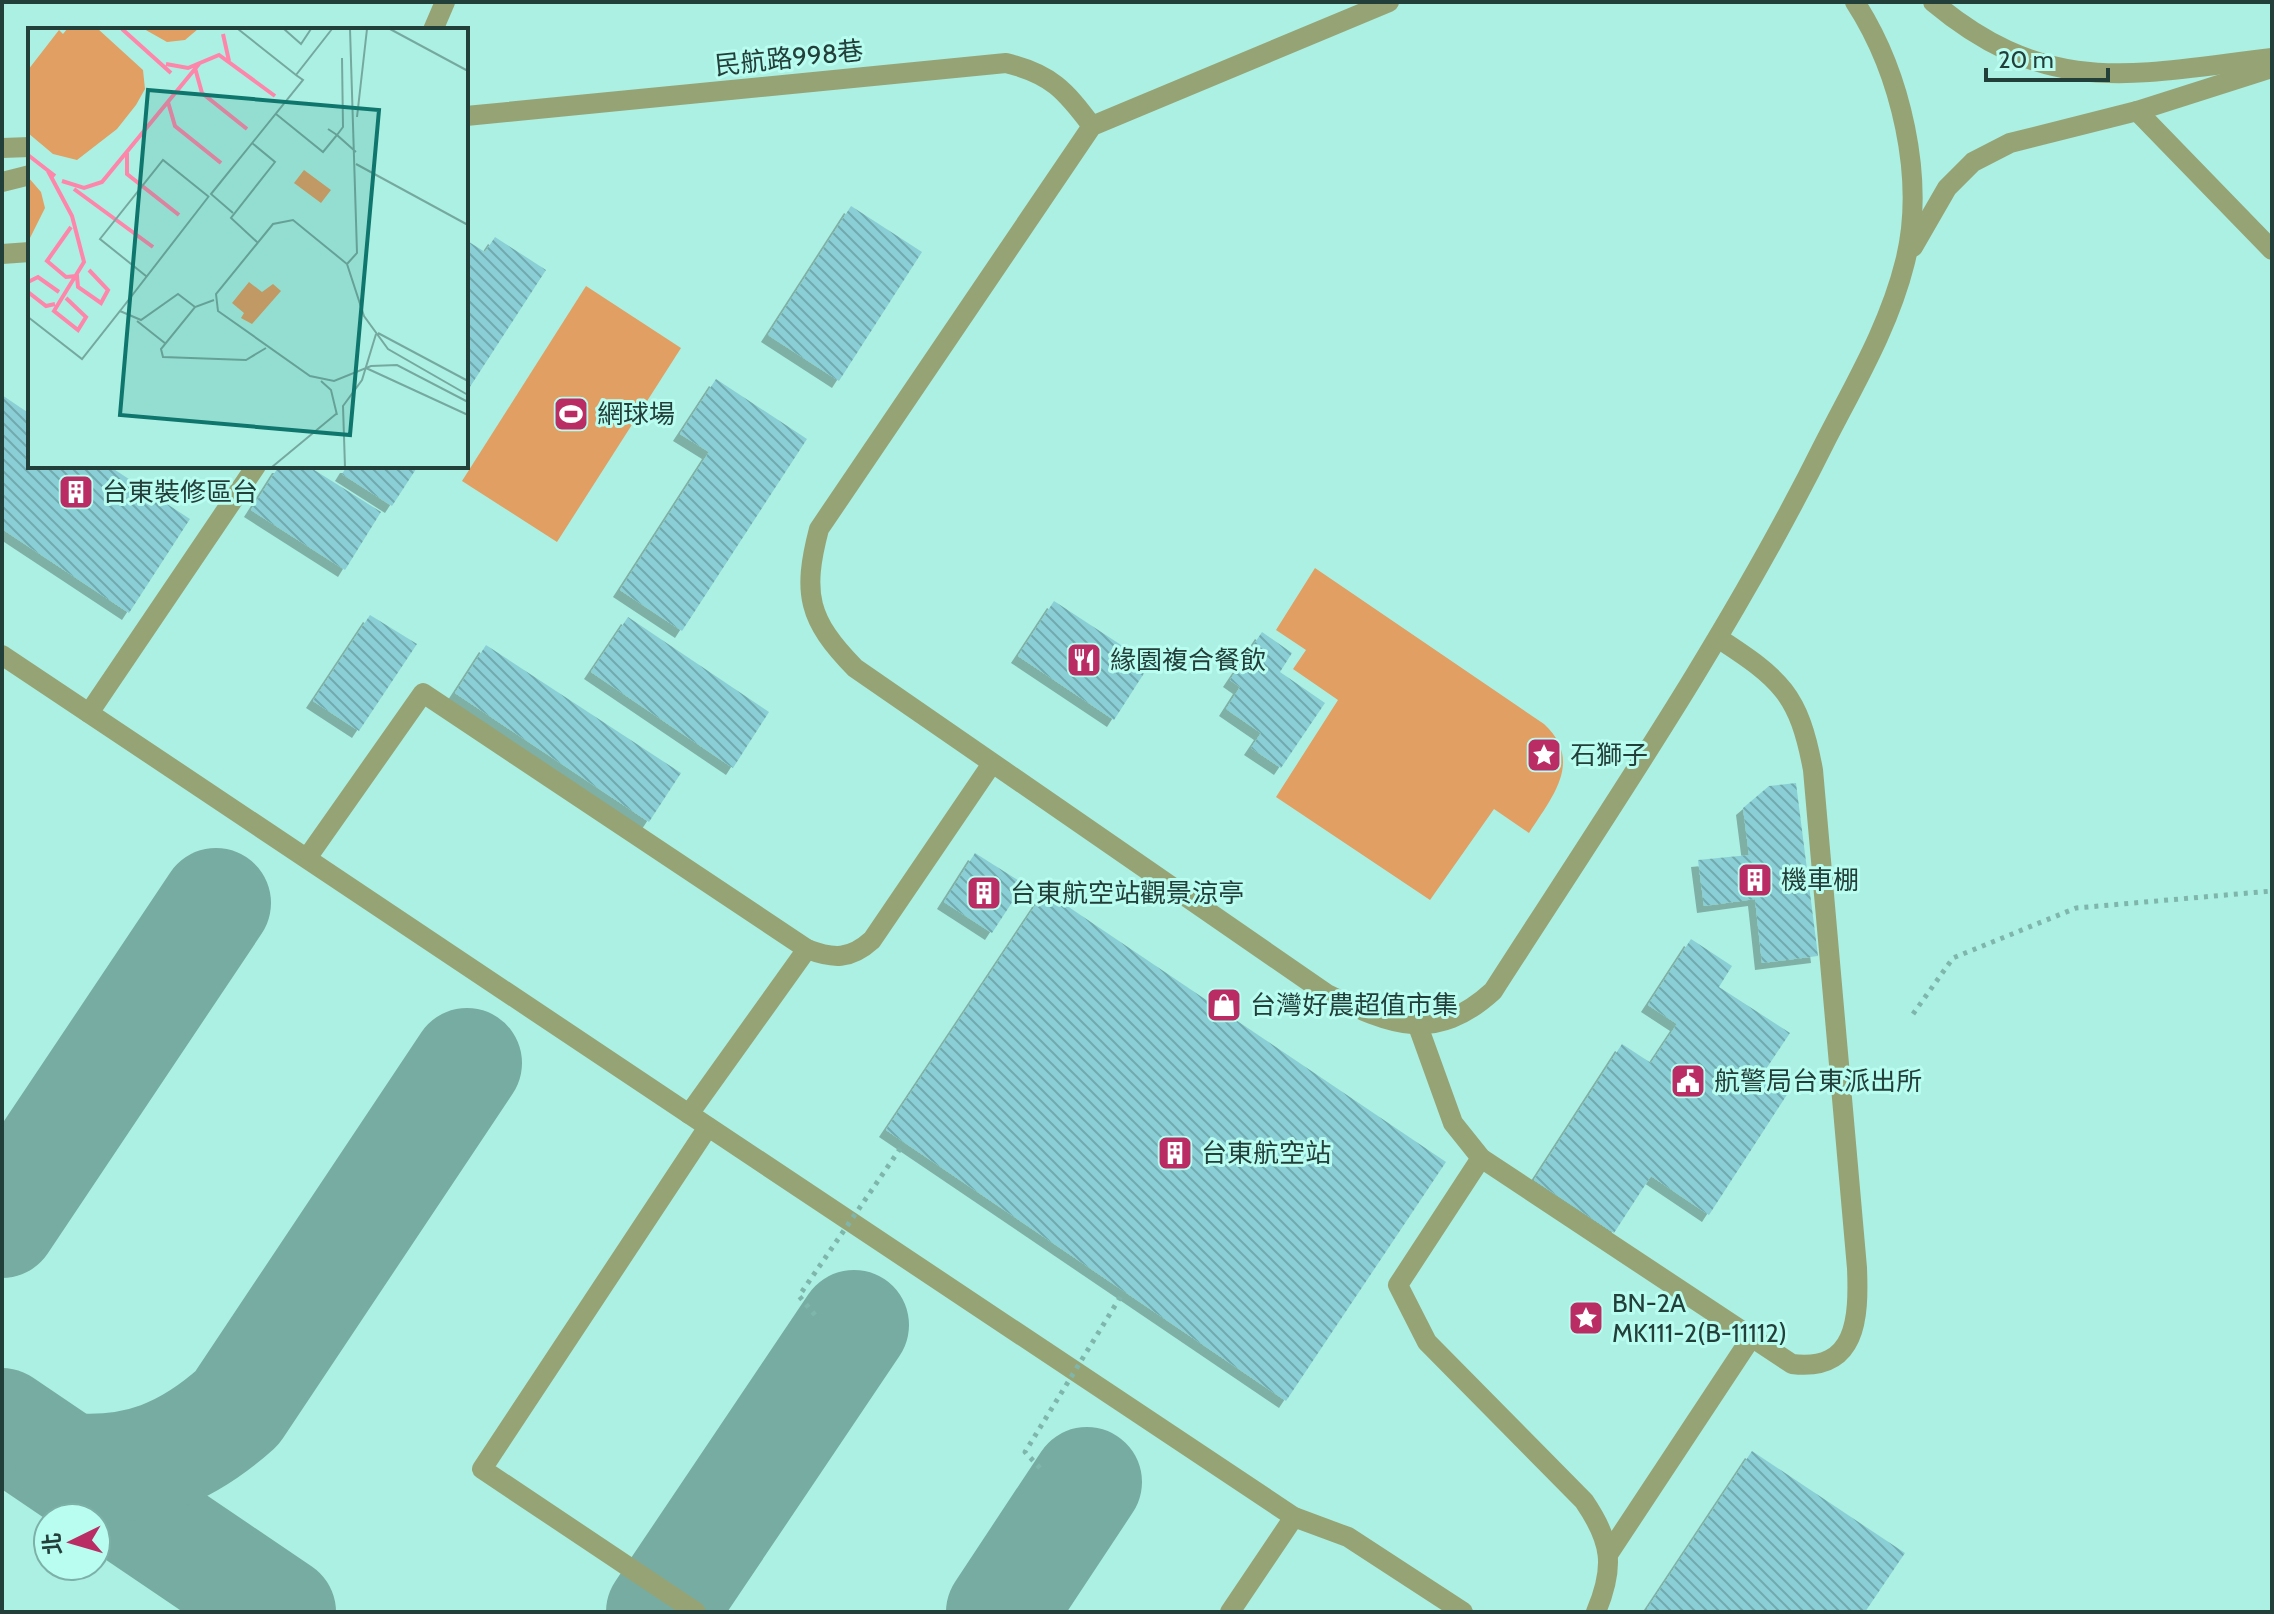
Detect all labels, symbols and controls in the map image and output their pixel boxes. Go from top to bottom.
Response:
inset map [28,28,468,468]
scale bar [1986,32,2108,82]
street label: 民航路998巷 [713,34,865,82]
text: 20 m [1998,45,2054,74]
sports icon: 網球場 [552,395,590,433]
place label: 網球場 [597,398,675,430]
building icon: 台東裝修區台 [57,473,95,511]
place label: 台東裝修區台 [102,476,258,508]
restaurant icon: 緣園複合餐飲 [1065,641,1103,679]
place label: 緣園複合餐飲 [1110,644,1266,676]
place icon: 石獅子 [1525,736,1563,774]
place label: 石獅子 [1570,739,1648,771]
building icon: 機車棚 [1736,861,1774,899]
place label: 機車棚 [1781,864,1859,896]
building icon: 台東航空站觀景涼亭 [965,874,1003,912]
place label: 台東航空站觀景涼亭 [1010,877,1244,909]
shop icon: 台灣好農超值市集 [1205,986,1243,1024]
place label: 台灣好農超值市集 [1250,989,1458,1021]
public building icon: 航警局台東派出所 [1669,1062,1707,1100]
place label: 航警局台東派出所 [1714,1065,1922,1097]
building icon: 台東航空站 [1156,1134,1194,1172]
place label: 台東航空站 [1201,1137,1331,1169]
place label: BN-2A MK111-2(B-11112) [1612,1287,1787,1349]
place icon: BN-2A MK111-2(B-11112) [1567,1299,1605,1337]
north arrow [32,1502,112,1582]
text: 北 [38,1532,67,1556]

